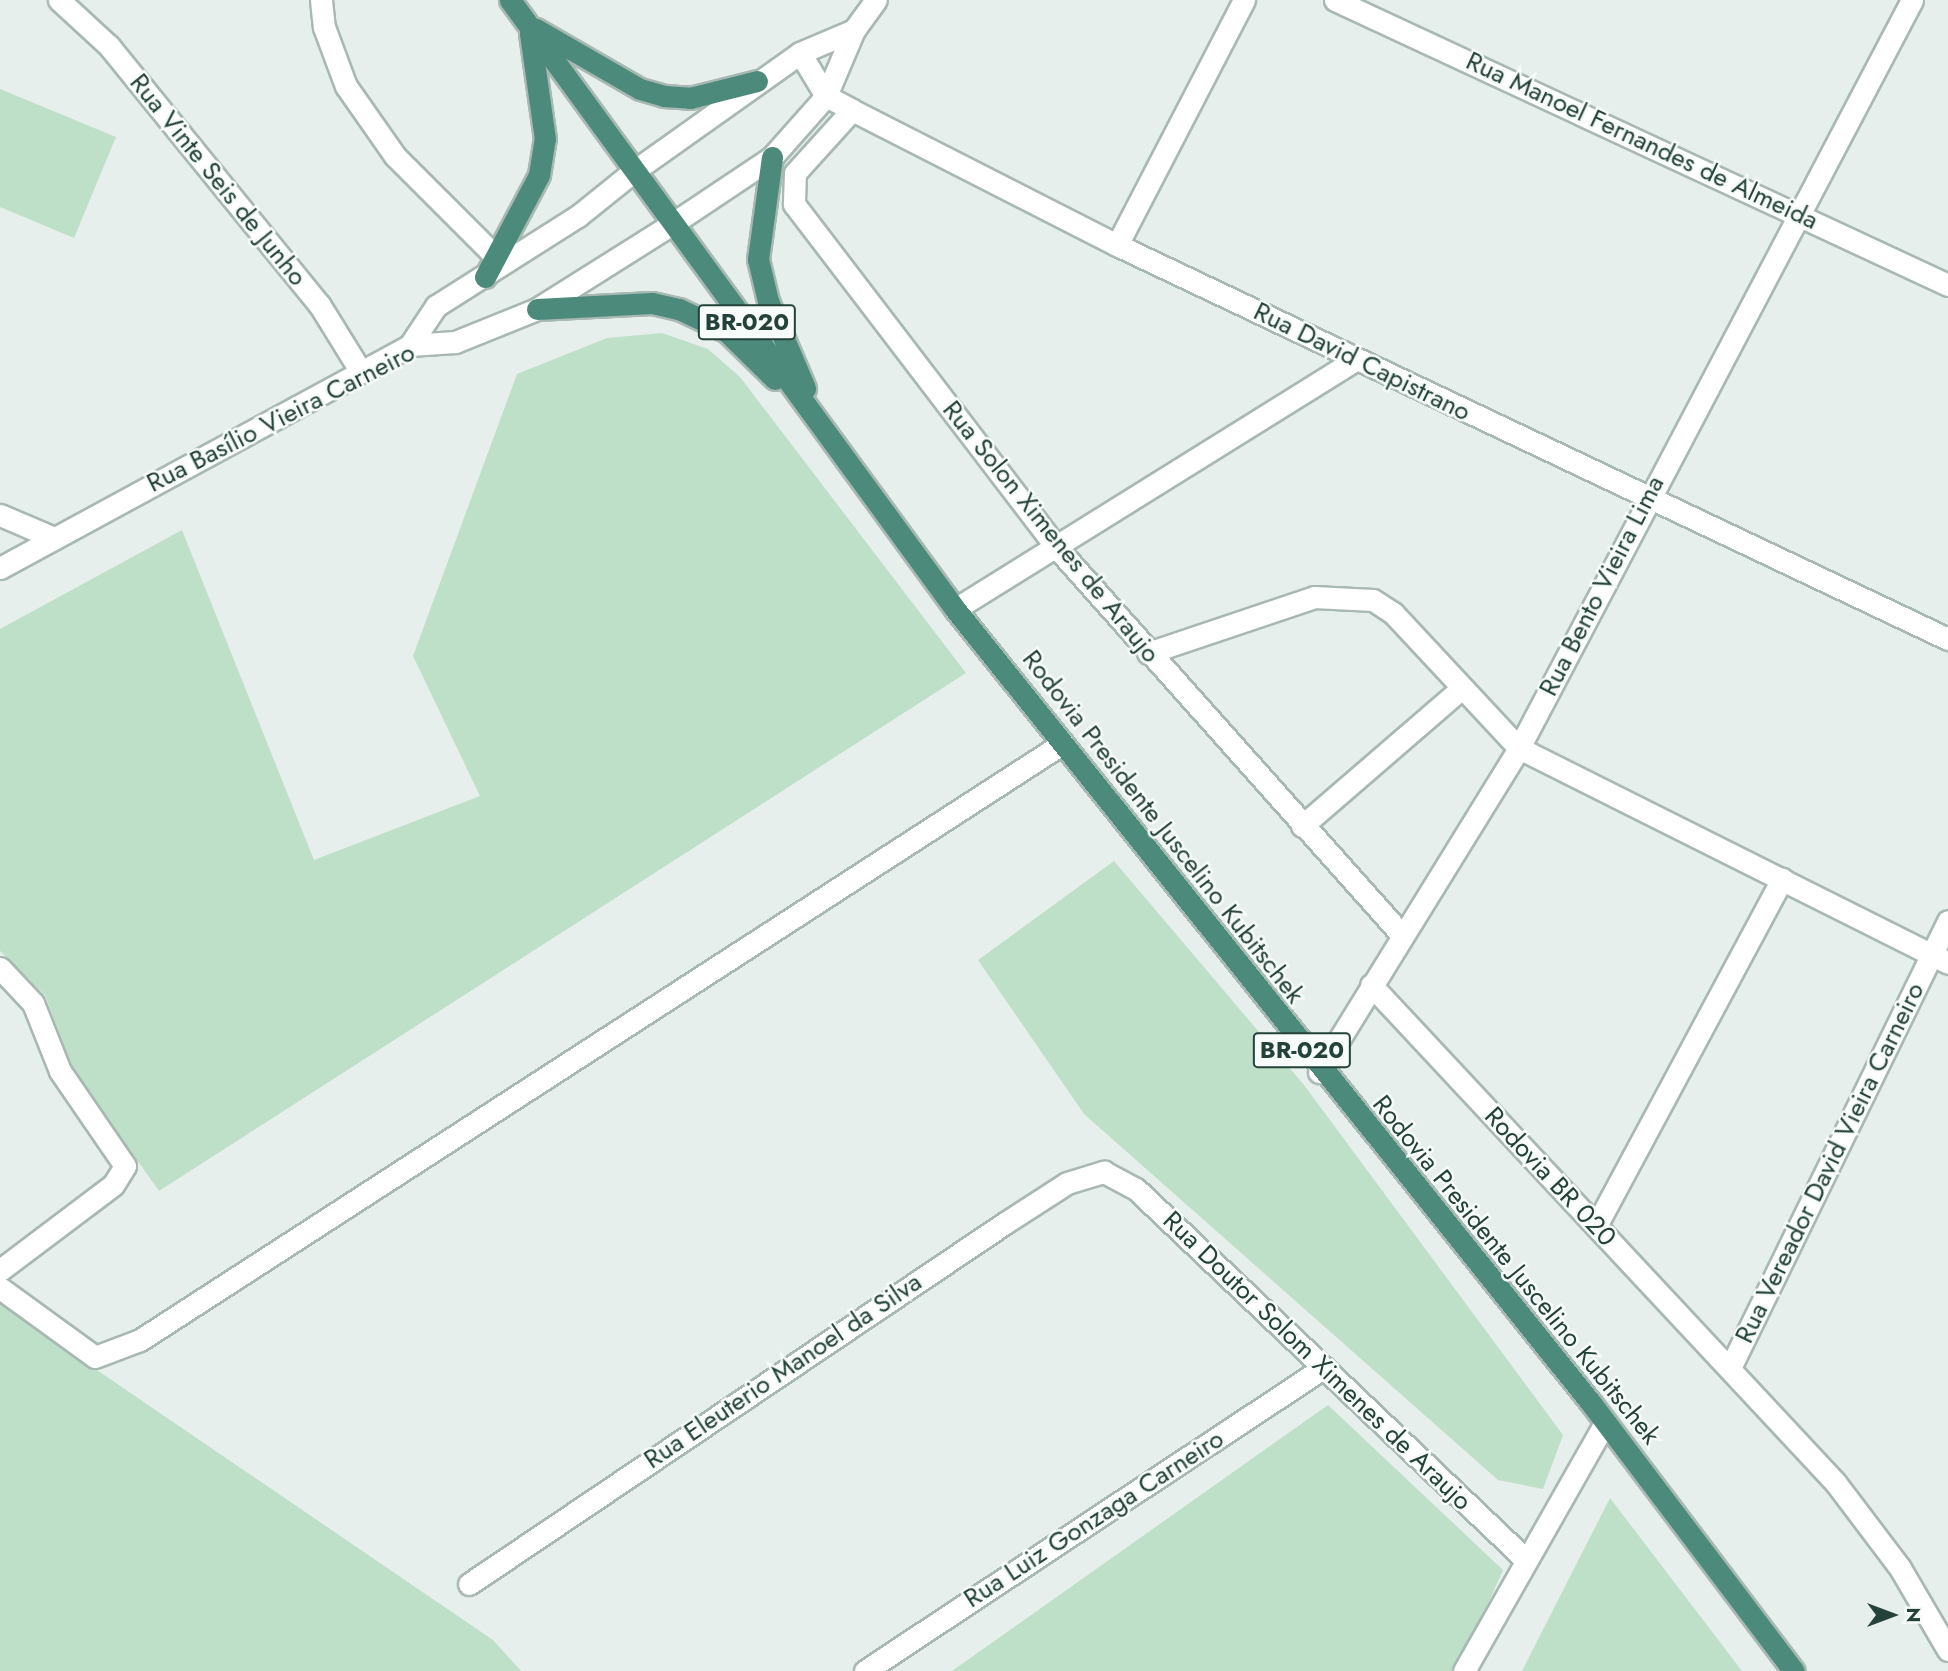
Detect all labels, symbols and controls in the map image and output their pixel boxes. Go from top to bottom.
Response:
street label: Rua Manoel Fernandes de Almeida [1461,46,1823,236]
street label: Rua Vinte Seis de Junho [123,68,313,292]
street label: Rua David Capistrano [1249,296,1475,428]
road number: BR-020 [696,302,798,342]
street label: Rua Basílio Vieira Carneiro [142,337,420,499]
street label: Rua Solon Ximenes de Araujo [936,395,1166,669]
street label: Rua Bento Vieira Lima [1533,471,1671,701]
street label: Rodovia Presidente Juscelino Kubitschek [1015,644,1311,1010]
street label: Rua Vereador David Vieira Carneiro [1729,978,1931,1348]
road number: BR-020 [1251,1030,1353,1070]
street label: Rodovia Presidente Juscelino Kubitschek [1366,1089,1666,1451]
street label: Rodovia BR 020 [1478,1101,1622,1253]
street label: Rua Doutor Solom Ximenes de Araujo [1156,1205,1478,1517]
street label: Rua Eleuterio Manoel da Silva [638,1266,928,1476]
street label: Rua Luiz Gonzaga Carneiro [958,1423,1230,1615]
north arrow [1857,1580,1927,1650]
text: N [1900,1607,1927,1623]

